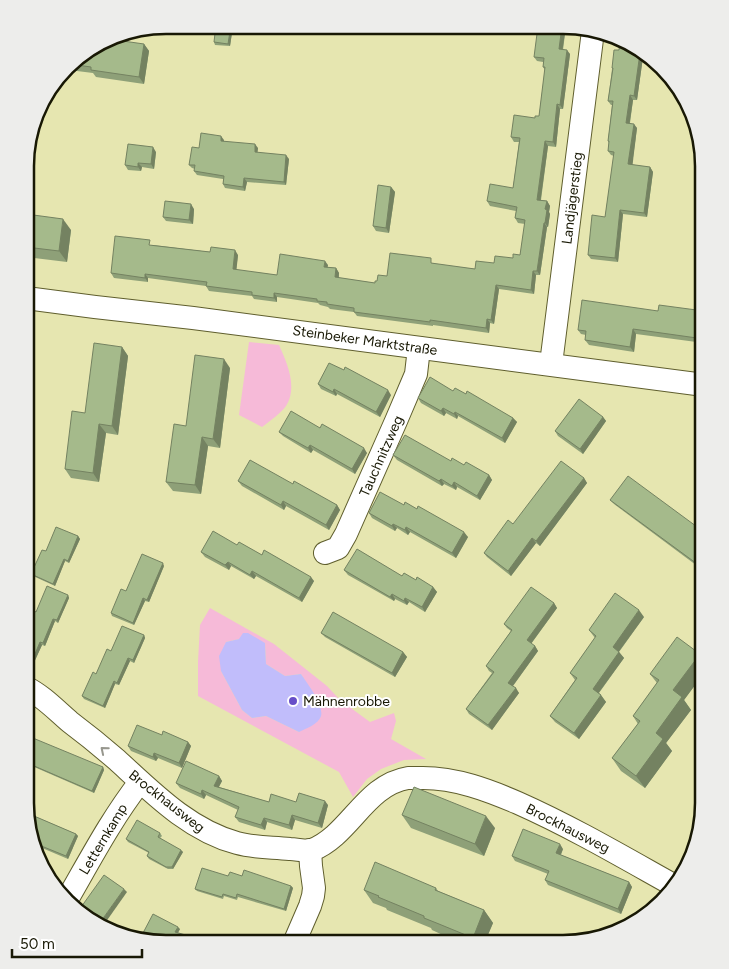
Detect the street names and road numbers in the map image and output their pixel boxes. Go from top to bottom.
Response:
street label: Landjägerstieg [558,151,587,245]
street label: Steinbeker Marktstraße [292,322,439,359]
street label: Tauchnitzweg [356,413,407,499]
street label: Brockhausweg [125,766,208,836]
street label: Brockhausweg [523,800,612,857]
street label: Letternkamp [76,801,131,878]

